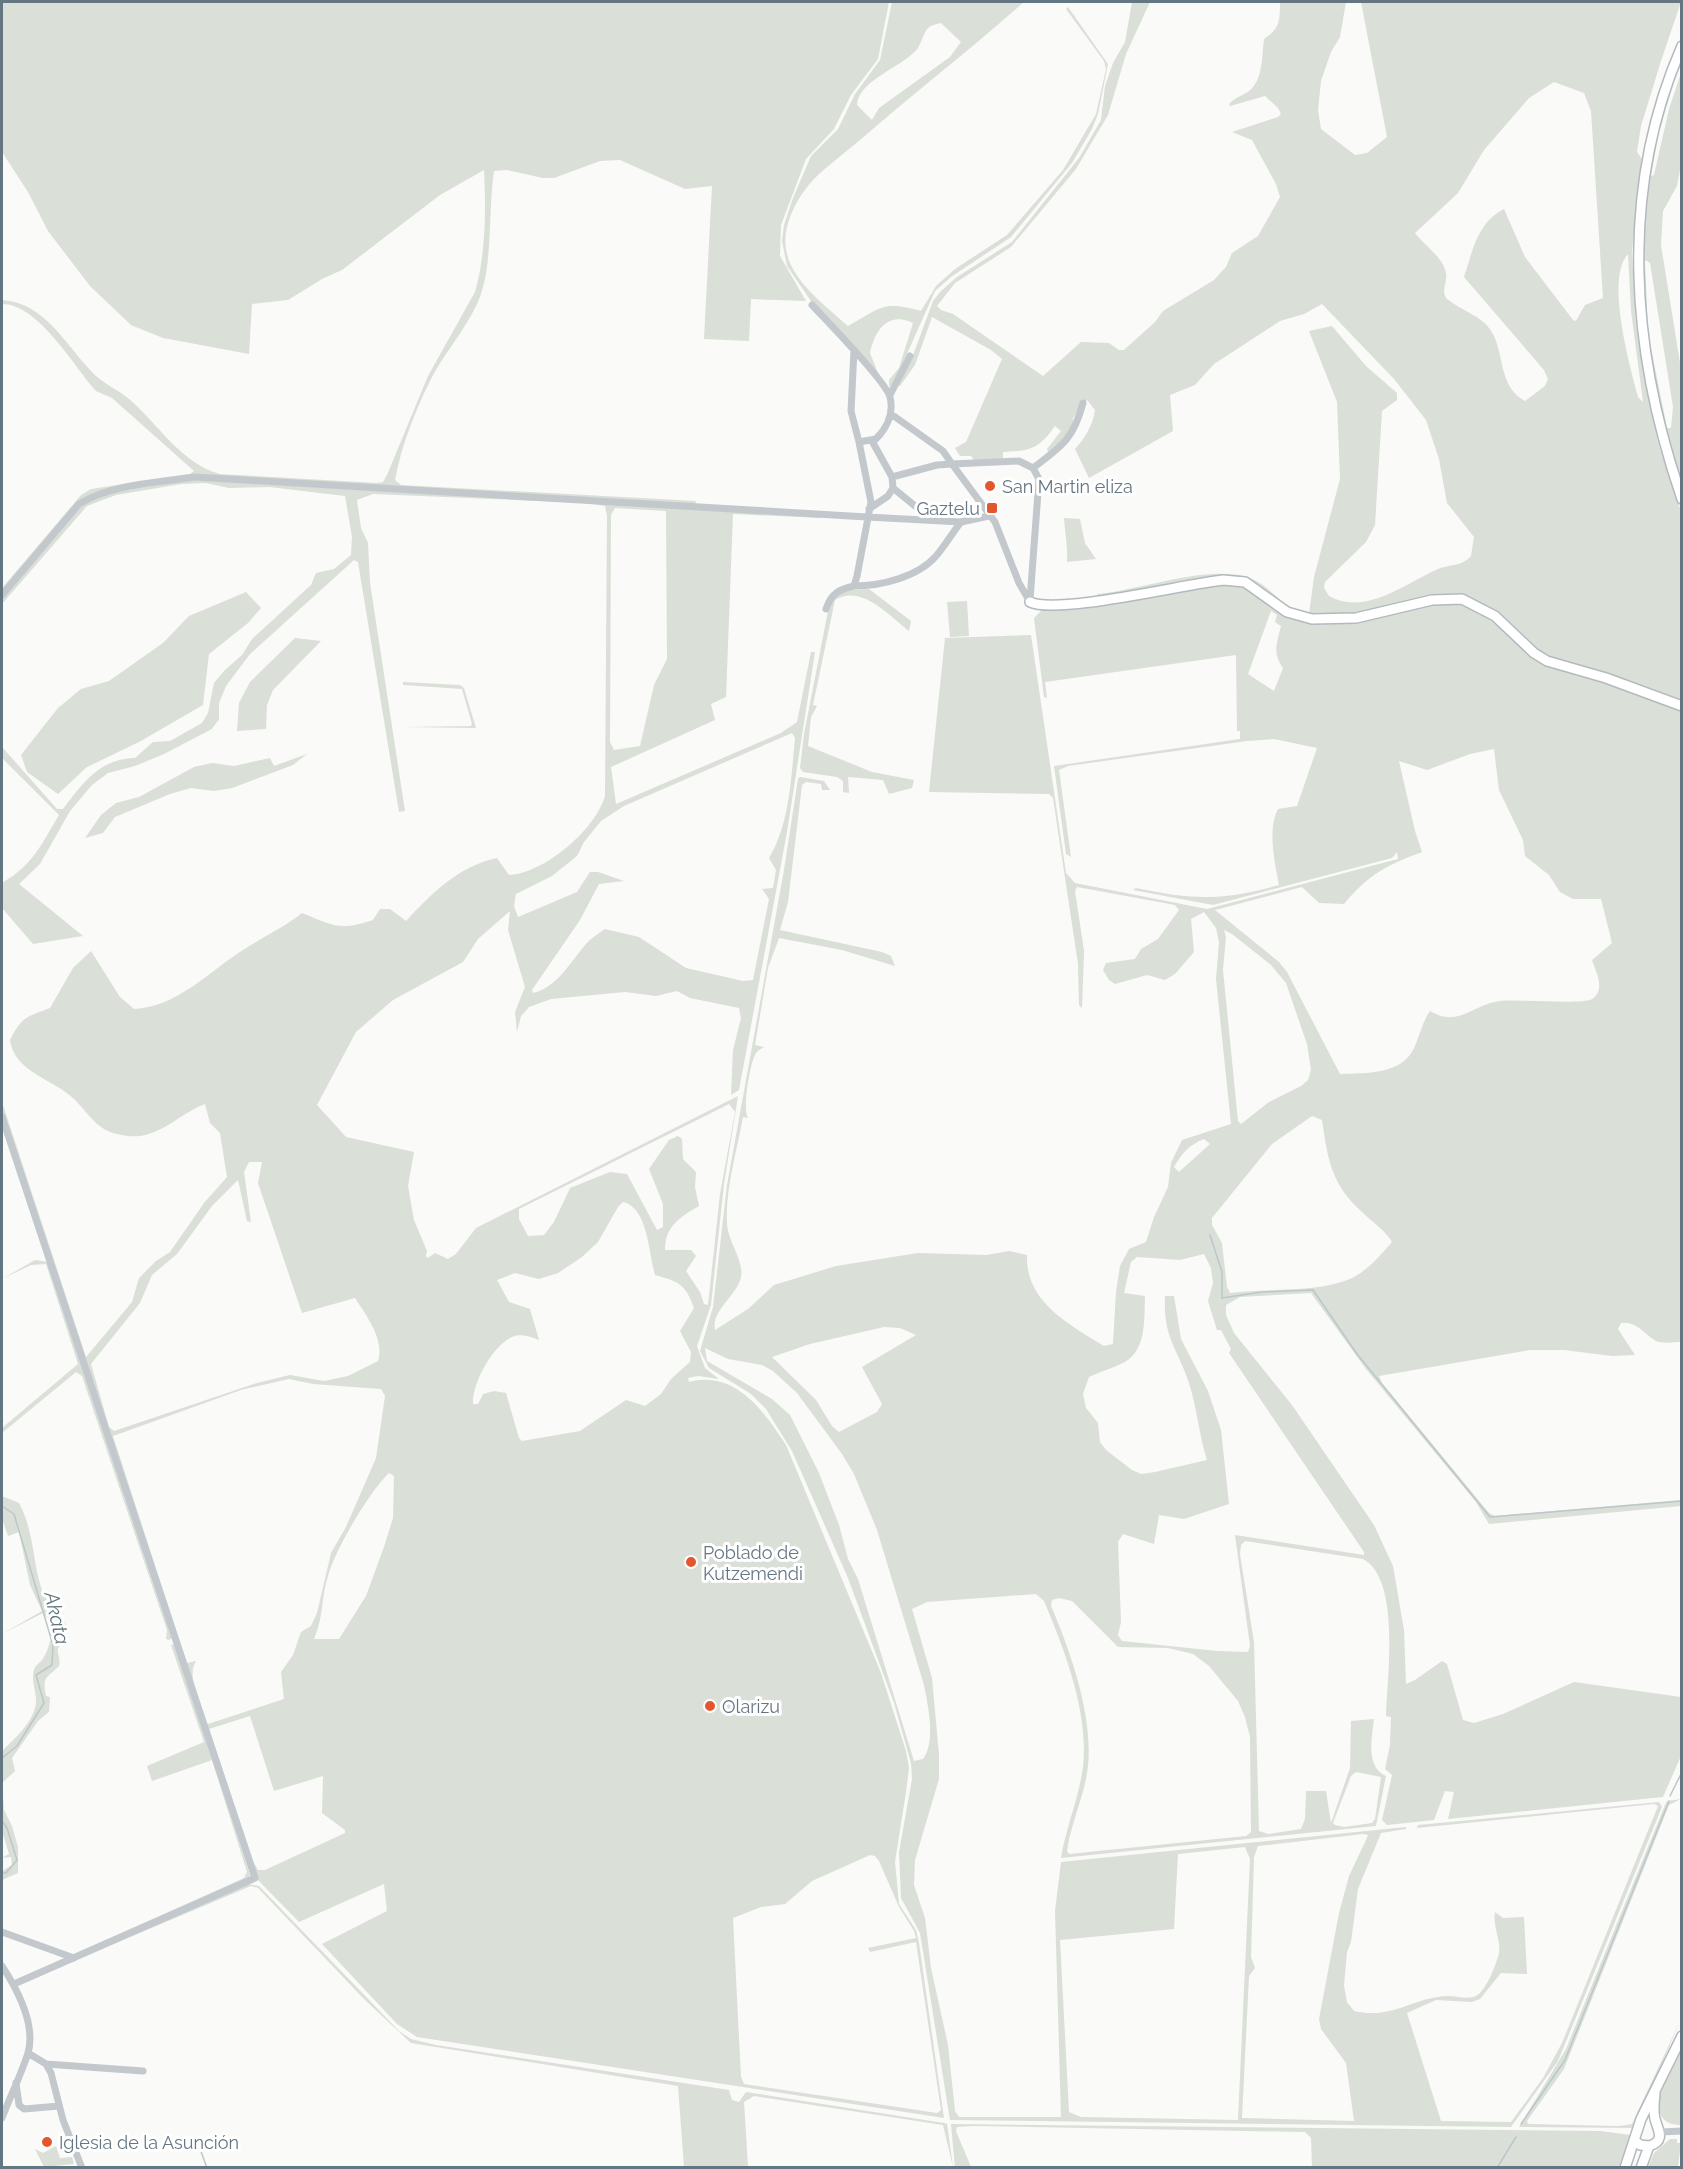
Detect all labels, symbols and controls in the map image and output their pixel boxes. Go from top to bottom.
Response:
place label: San Martin eliza [1002,476,1133,497]
marker: San Martin eliza [983,479,997,493]
place label: Gaztelu [916,498,980,519]
marker: Gaztelu [985,501,999,515]
place label: Poblado de Kutzemendi [703,1542,803,1584]
marker: Poblado de Kutzemendi [684,1555,698,1569]
water label: Akata [39,1588,75,1647]
place label: Olarizu [722,1696,780,1717]
marker: Olarizu [703,1699,717,1713]
place label: Iglesia de la Asunción [59,2132,239,2153]
marker: Iglesia de la Asunción [40,2135,54,2149]

